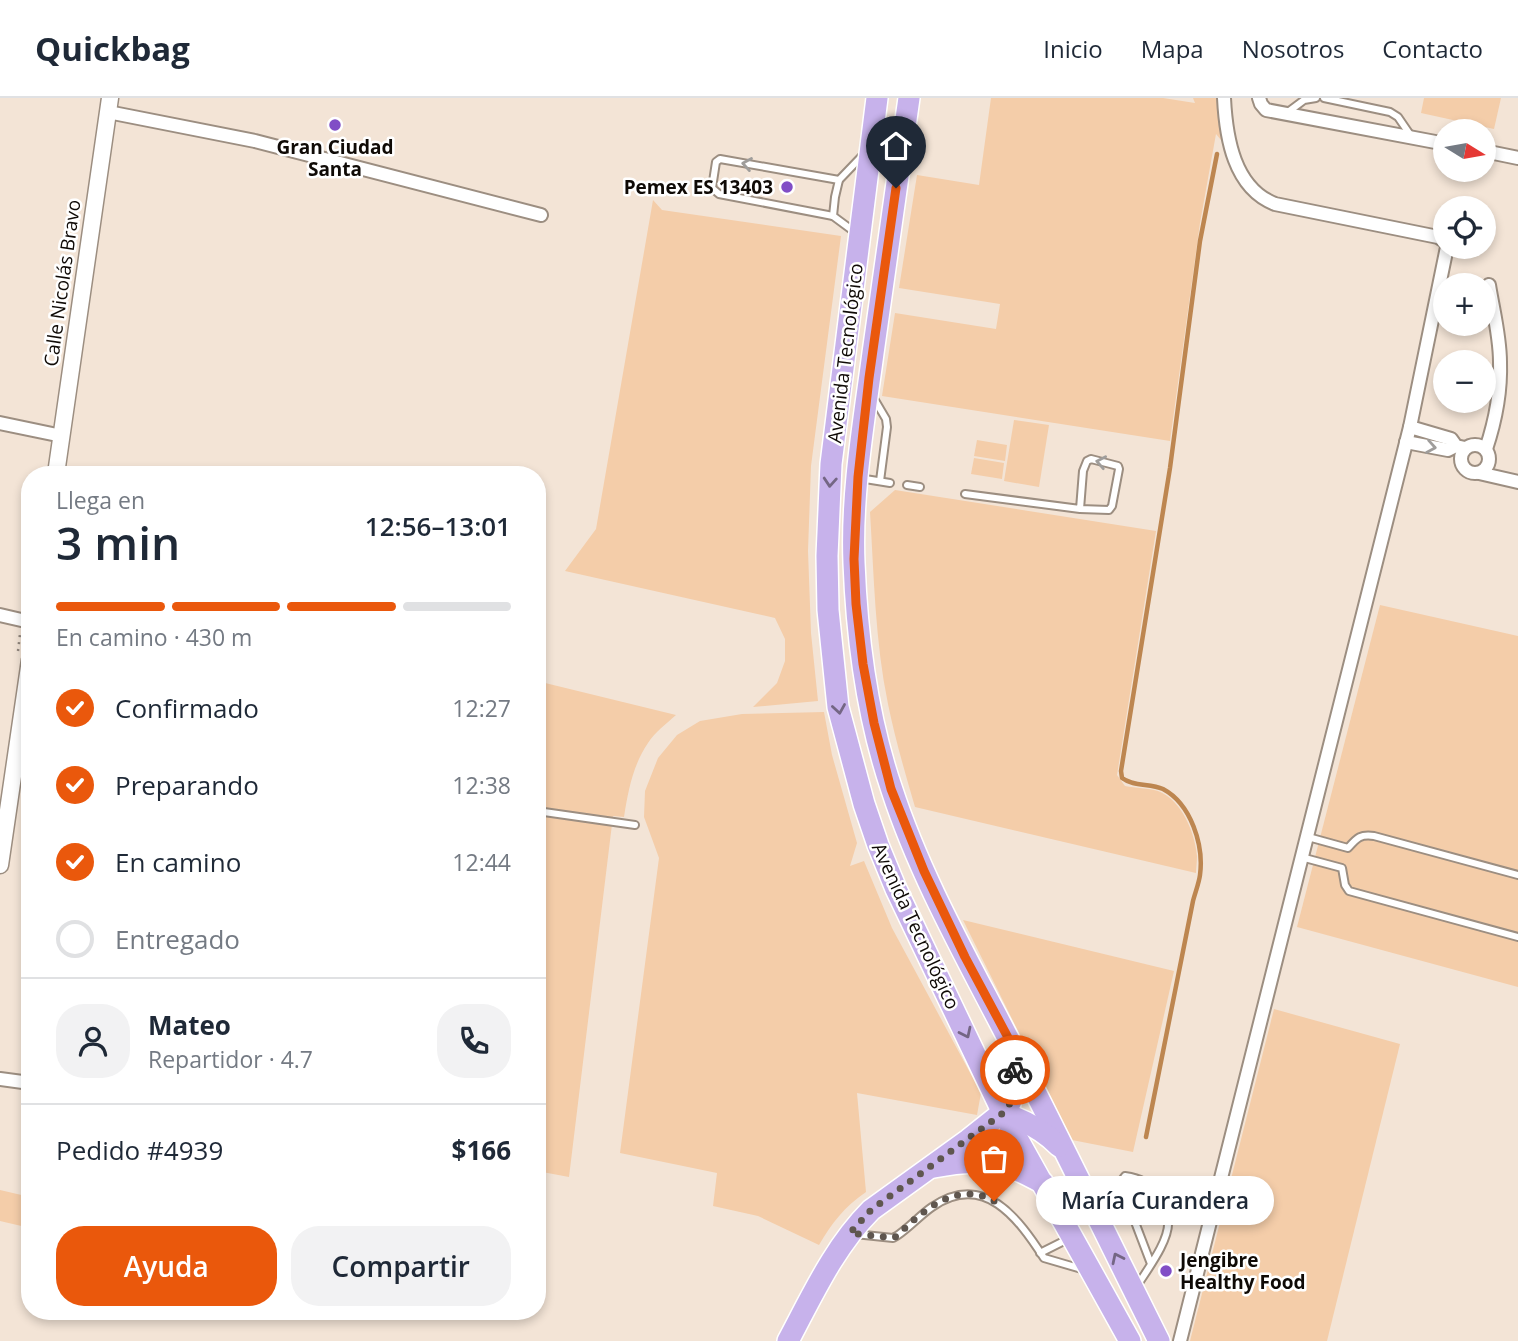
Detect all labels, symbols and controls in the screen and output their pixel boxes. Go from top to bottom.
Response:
text: Quickbag [35,26,190,71]
text: Inicio [1043,32,1103,65]
text: Mapa [1141,32,1204,65]
text: Nosotros [1242,32,1344,65]
text: Contacto [1382,32,1483,65]
pin [866,116,926,188]
marker: Gran Ciudad Santa [327,117,343,133]
north arrow [1433,119,1496,182]
map controls [1433,119,1496,413]
icon: home [877,127,915,165]
place label: Gran Ciudad Santa [276,134,394,182]
one-way arrow [741,157,753,172]
place label: Pemex ES 13403 [624,174,773,200]
marker: Pemex ES 13403 [779,179,795,195]
button: locate [1433,196,1496,259]
street label: Calle Nicolás Bravo [37,198,87,368]
street label: Avenida Tecnológico [821,262,869,444]
button: + [1433,273,1496,336]
button: − [1433,350,1496,413]
one-way arrow [1425,439,1437,454]
one-way arrow [1095,455,1107,470]
one-way arrow [823,477,838,488]
text: Llega en [56,484,145,516]
text: 12:56–13:01 [365,508,511,544]
text: 3 min [56,511,180,573]
text: En camino · 430 m [56,621,252,653]
icon: check [56,689,94,727]
text: Confirmado [115,690,259,726]
text: 12:27 [452,692,511,724]
one-way arrow [831,703,846,715]
icon: check [56,766,94,804]
text: Preparando [115,767,259,803]
text: 12:38 [452,769,511,801]
street label: Avenida Tecnológico [866,839,966,1013]
icon: check [56,843,94,881]
text: En camino [115,844,241,880]
text: 12:44 [452,846,511,878]
text: Entregado [115,921,240,957]
button: person [56,1004,130,1078]
button: phone [437,1004,511,1078]
text: Mateo [148,1007,231,1043]
one-way arrow [958,1026,972,1038]
courier [980,1035,1050,1105]
text: Repartidor · 4.7 [148,1043,313,1075]
icon: bike [996,1051,1034,1089]
pin [964,1129,1024,1201]
text: Pedido #4939 [56,1132,223,1168]
text: $166 [452,1132,511,1168]
icon: bag [975,1140,1013,1178]
callout: María Curandera [1036,1176,1274,1226]
text: María Curandera [1061,1184,1249,1216]
button: Ayuda [56,1226,277,1306]
button: Compartir [291,1226,511,1306]
place label: Jengibre Healthy Food [1178,1247,1306,1295]
one-way arrow [1112,1253,1126,1265]
marker: Jengibre Healthy Food [1158,1263,1174,1279]

